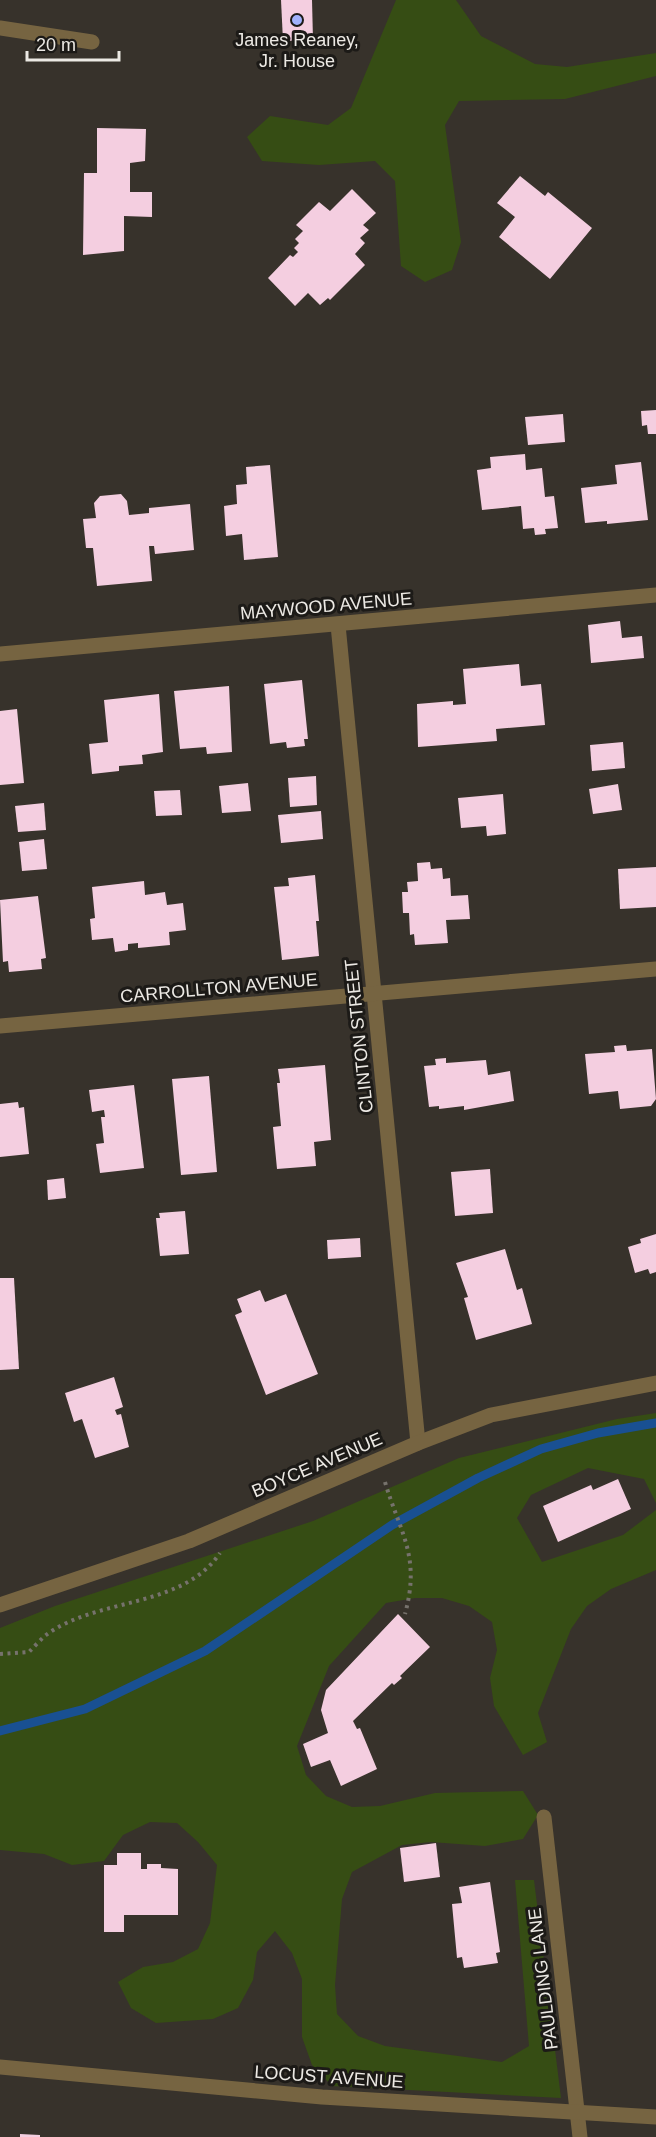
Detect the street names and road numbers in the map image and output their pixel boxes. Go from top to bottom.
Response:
street label: MAYWOOD AVENUE [239,589,413,623]
street label: CLINTON STREET [341,958,377,1114]
street label: CARROLLTON AVENUE [119,969,319,1007]
street label: BOYCE AVENUE [249,1428,385,1502]
street label: PAULDING LANE [524,1907,562,2051]
street label: LOCUST AVENUE [254,2062,404,2092]

